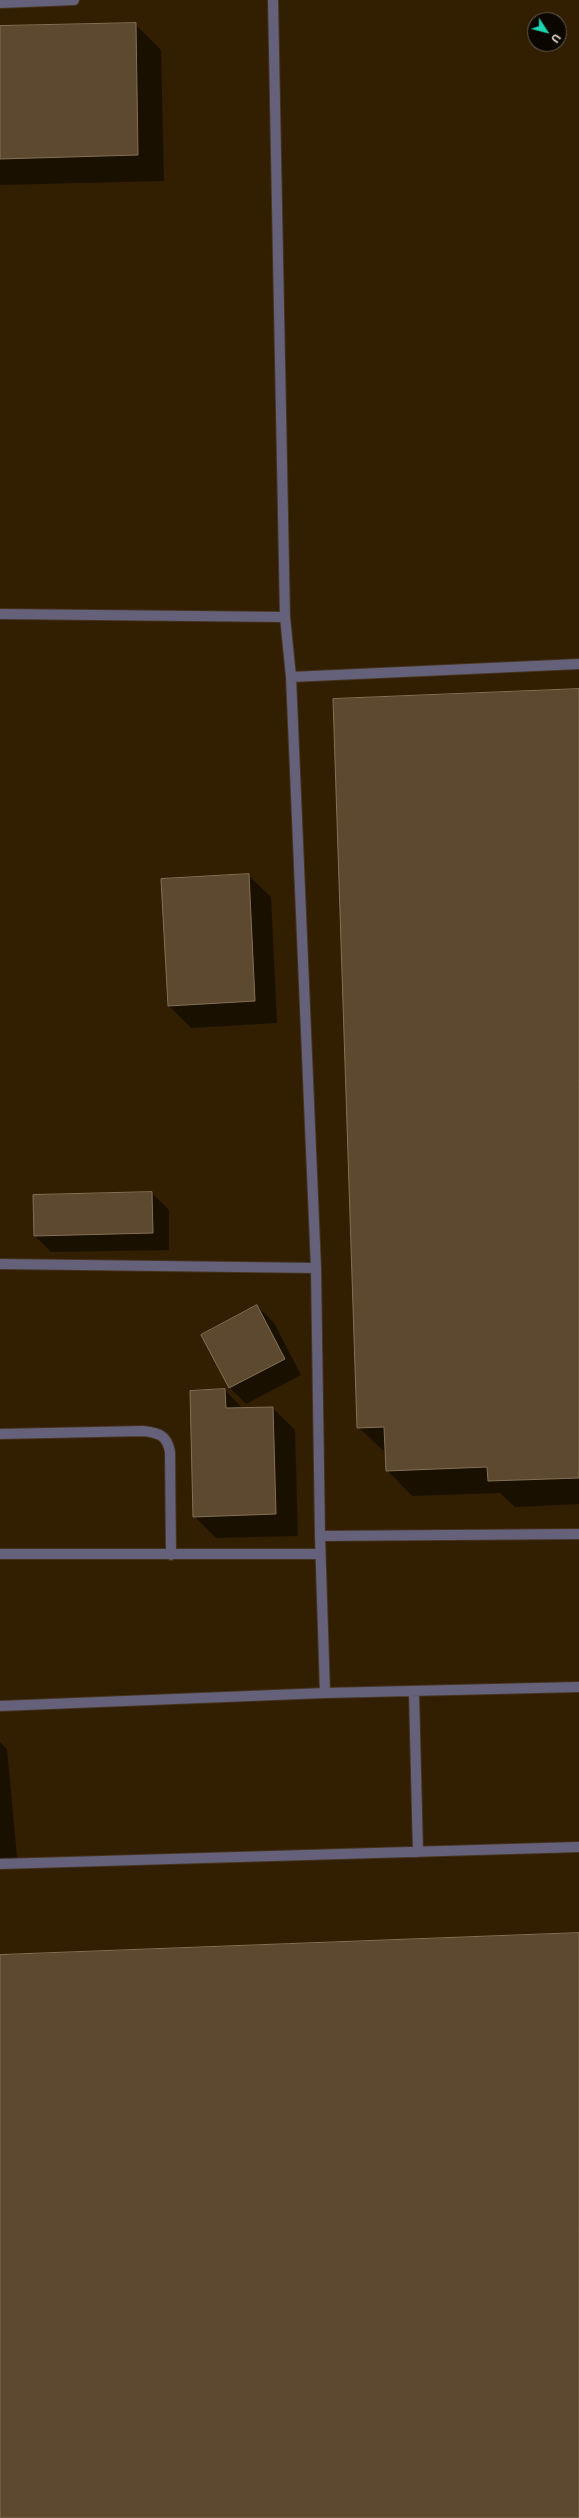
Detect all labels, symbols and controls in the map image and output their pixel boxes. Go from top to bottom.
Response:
north arrow [527,12,567,52]
text: U [548,31,565,47]

